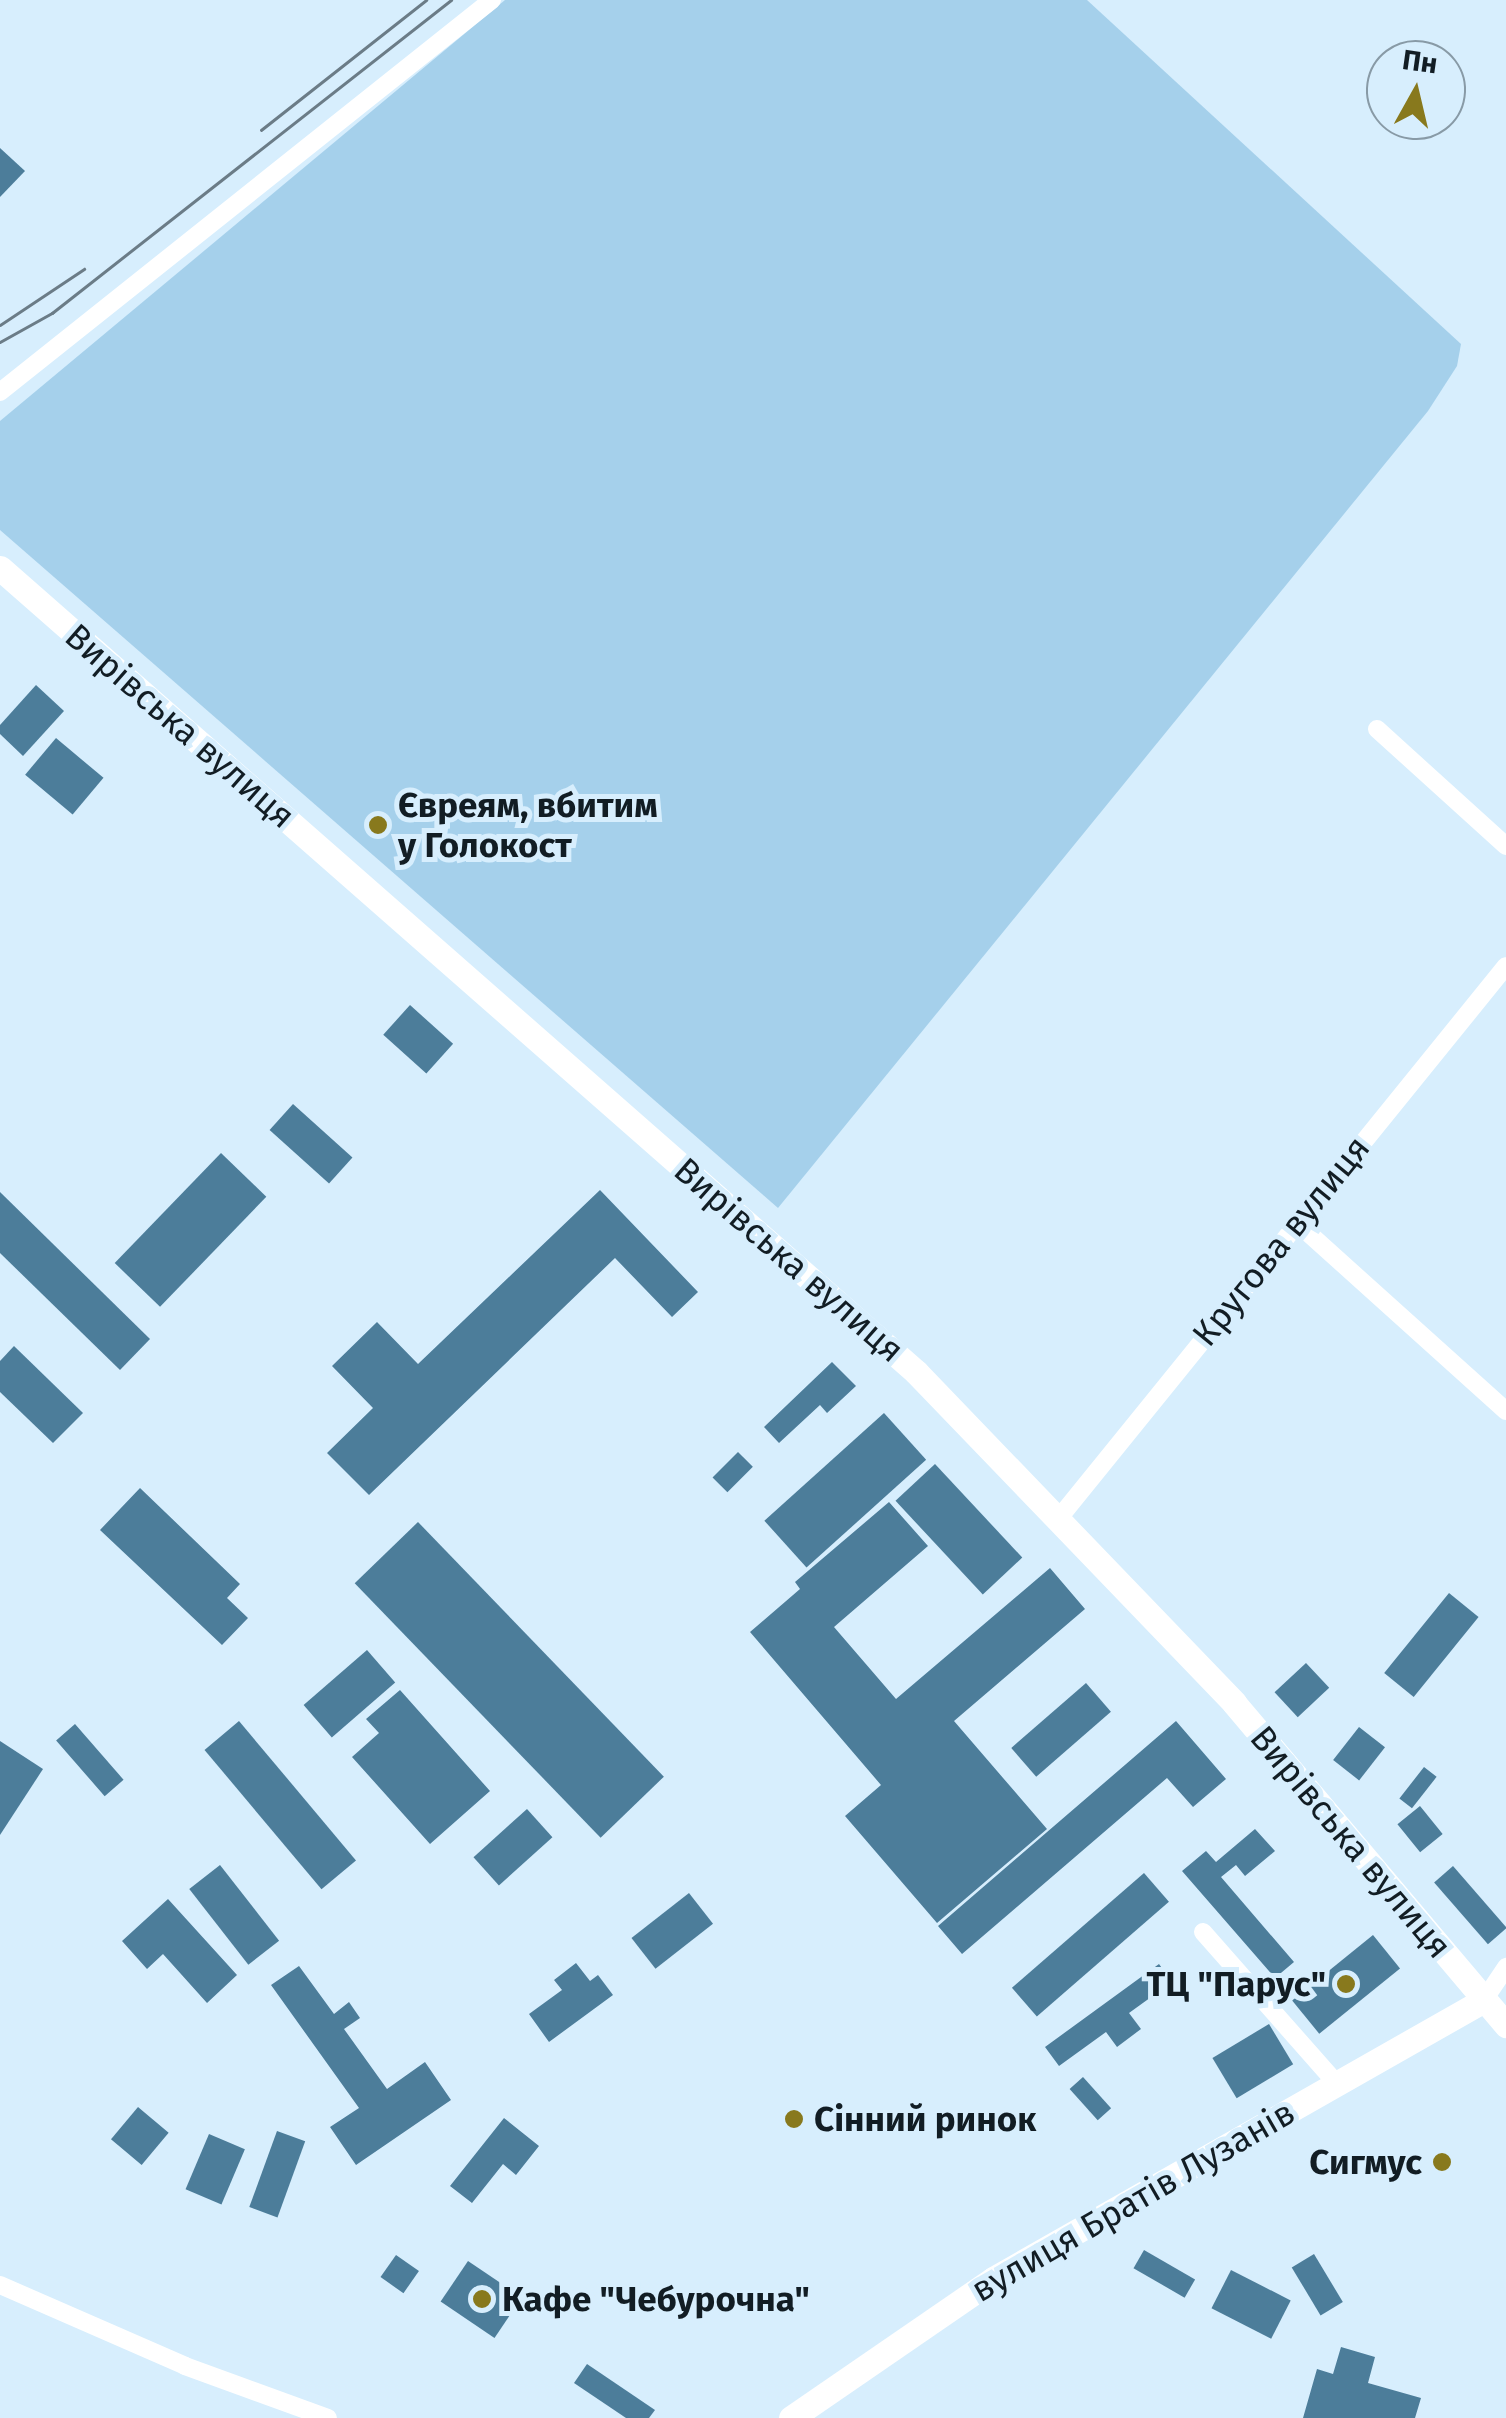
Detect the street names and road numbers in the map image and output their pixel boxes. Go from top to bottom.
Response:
street label: Вирівська вулиця [57,615,303,837]
street label: Кругова вулиця [1184,1128,1378,1354]
street label: Вирівська вулиця [666,1149,912,1371]
street label: Вирівська вулиця [1242,1717,1460,1967]
street label: вулиця Братів Лузанів [964,2091,1302,2311]

